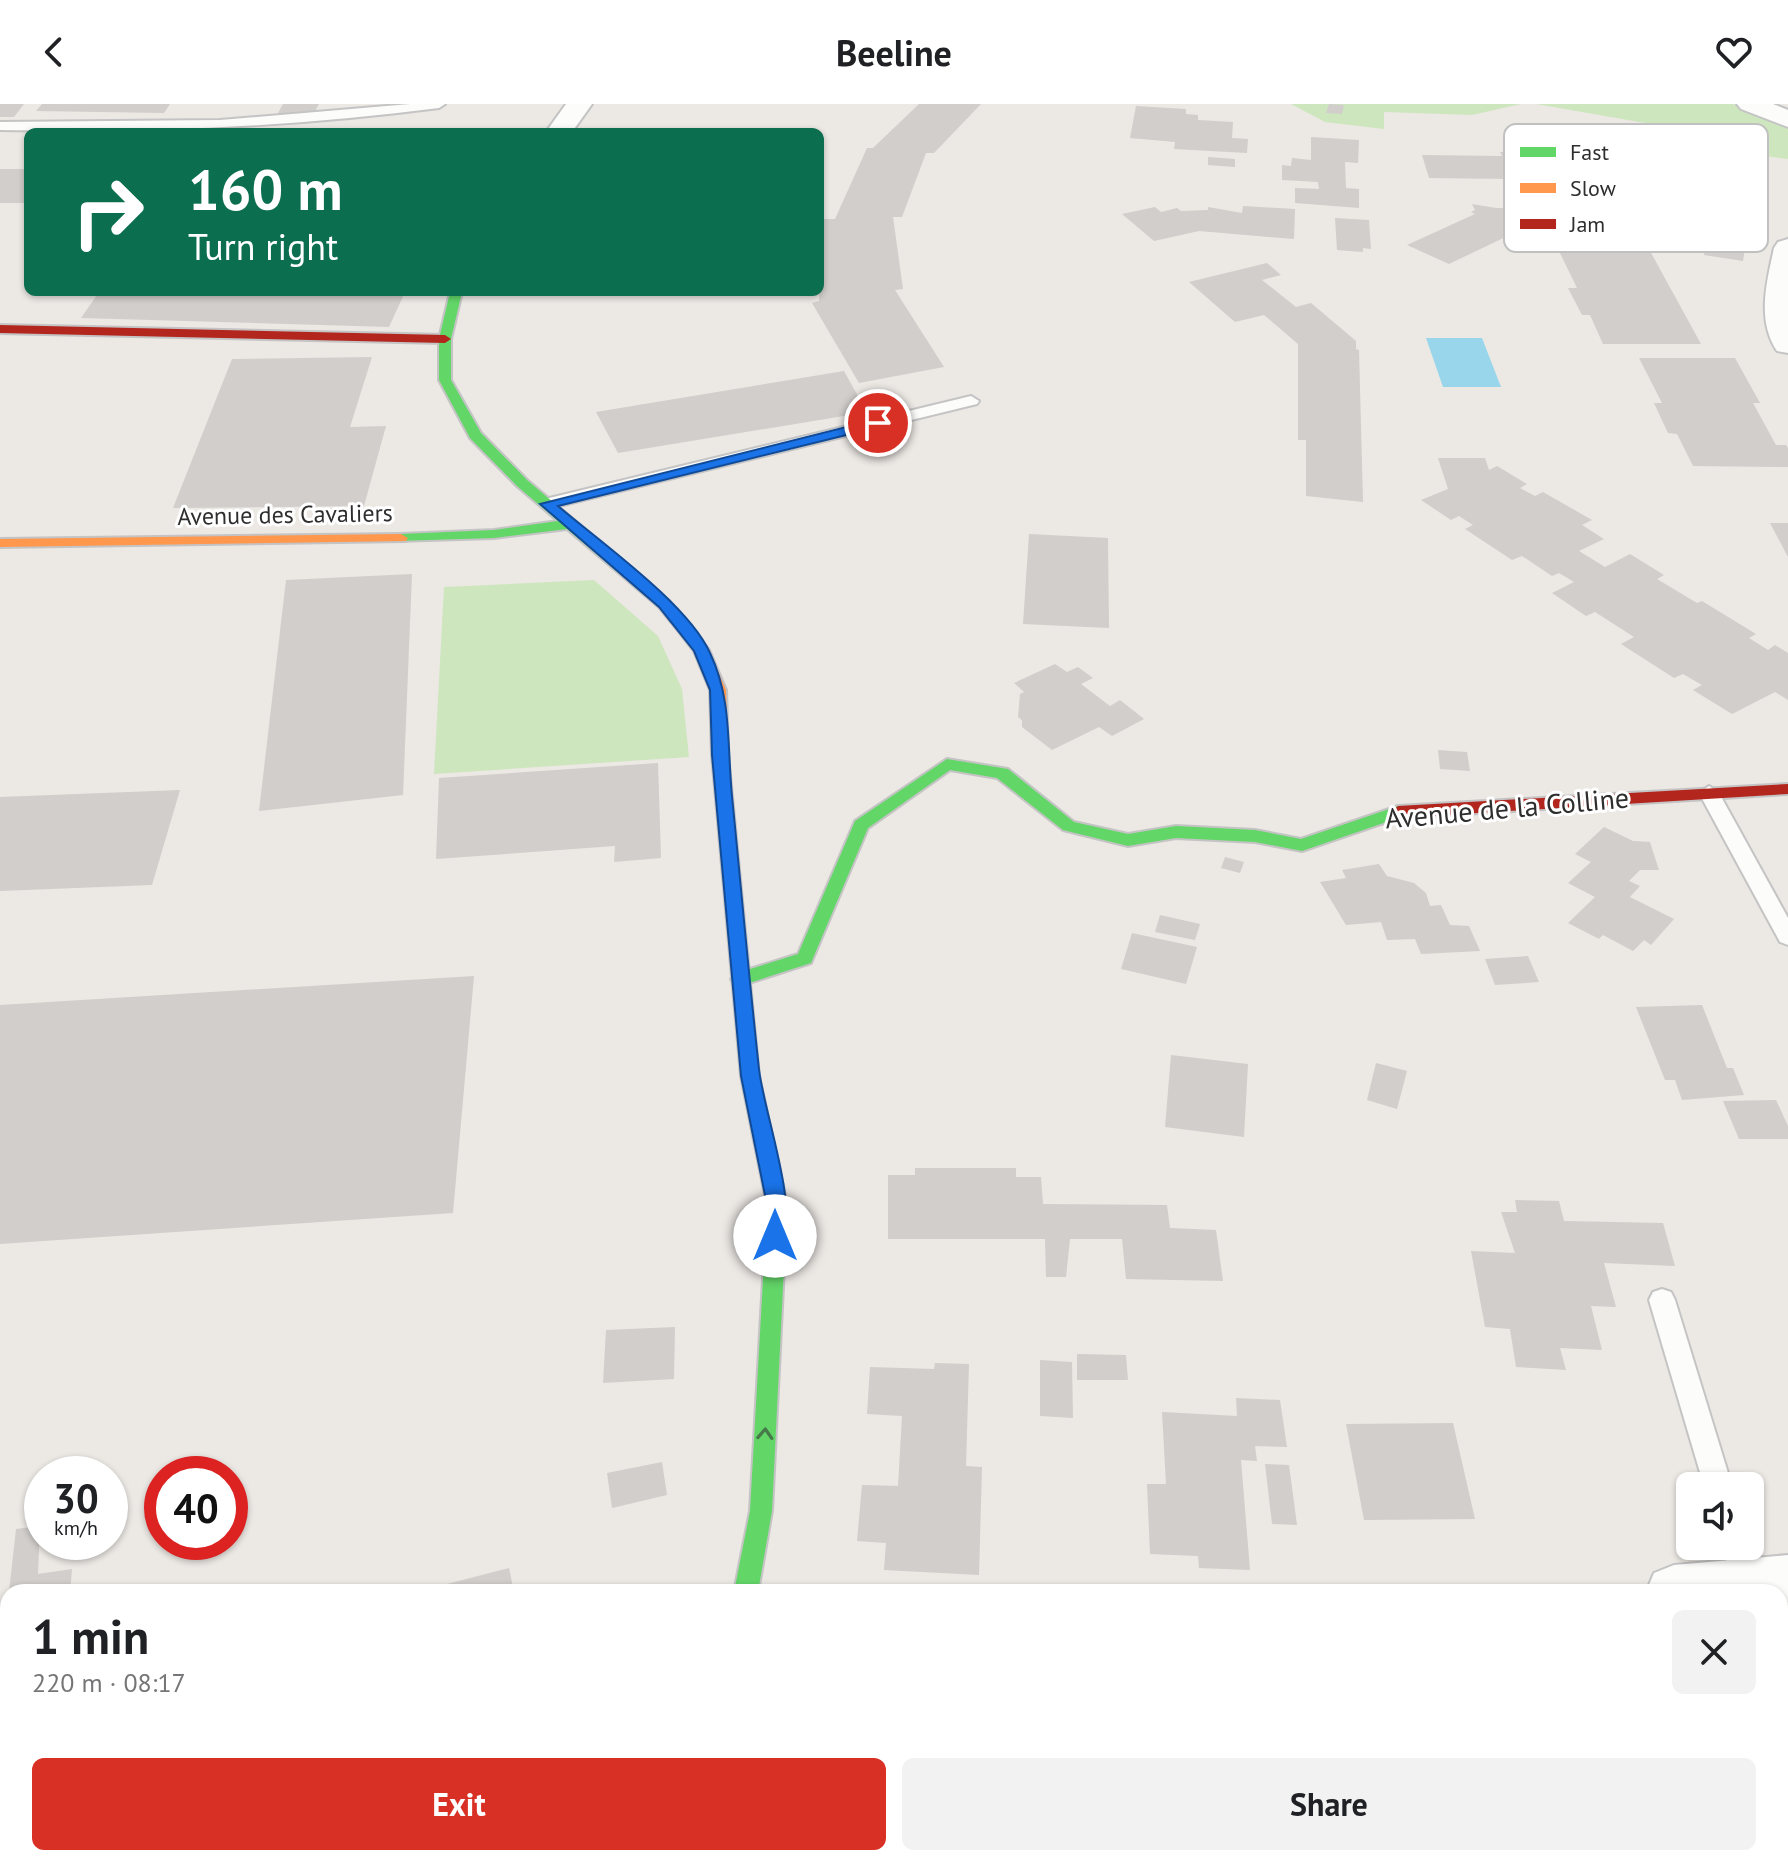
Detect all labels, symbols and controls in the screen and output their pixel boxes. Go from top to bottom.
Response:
text: Beeline [836,29,952,76]
icon: back [32,30,76,74]
icon: heart [1712,30,1756,74]
legend [1504,124,1768,252]
text: Fast [1570,138,1610,166]
text: 160 m [188,153,343,225]
icon: right [56,160,160,264]
text: Slow [1570,174,1616,202]
text: Jam [1569,210,1605,238]
text: Turn right [188,223,338,270]
pin [844,389,912,457]
icon: arrive [856,401,900,445]
street label: Avenue des Cavaliers [177,497,393,532]
street label: Avenue de la Colline [1383,778,1630,837]
position arrow [733,1194,817,1278]
one-way arrow [756,1427,773,1440]
speed limit sign: 40 [144,1456,248,1560]
text: 30 [53,1472,99,1524]
map controls [1676,1472,1764,1560]
button: sound [1676,1472,1764,1560]
text: km/h [54,1515,98,1541]
text: 1 min [32,1605,149,1667]
button: close [1672,1610,1756,1694]
text: 220 m · 08:17 [32,1666,186,1699]
button: Exit [32,1758,886,1850]
button: Share [902,1758,1756,1850]

